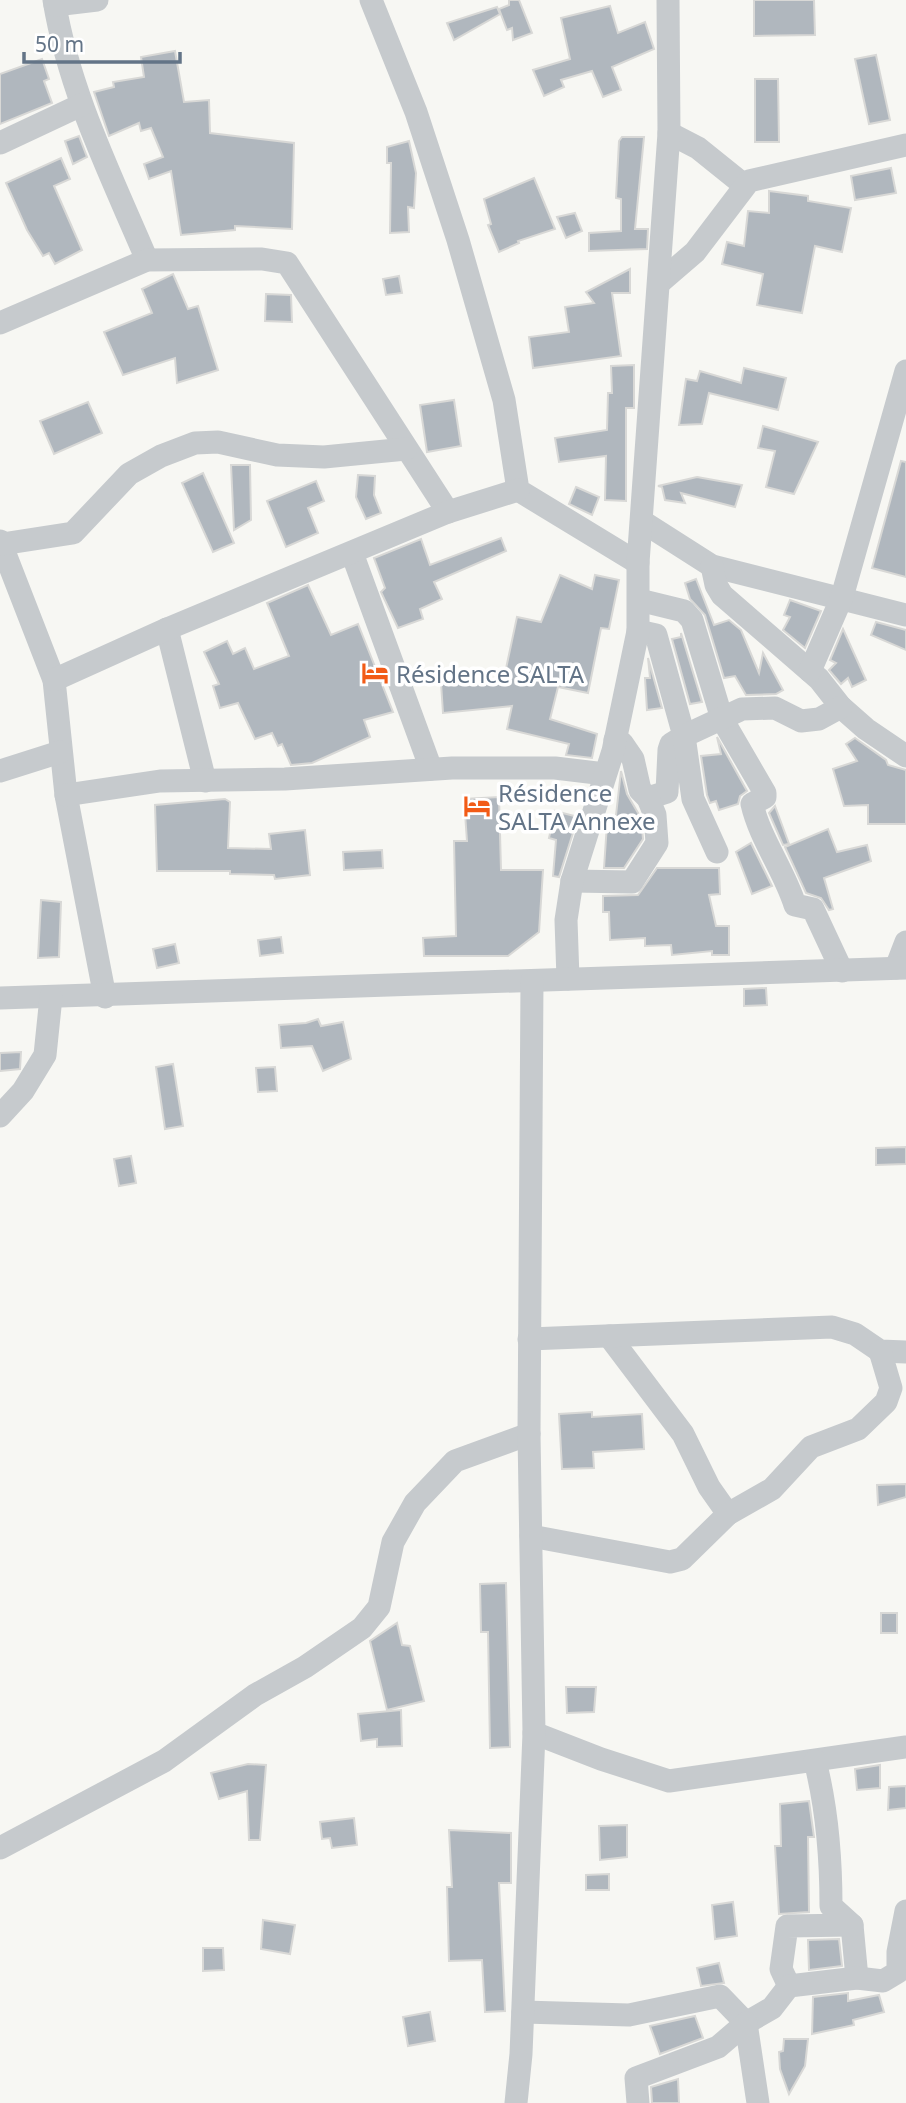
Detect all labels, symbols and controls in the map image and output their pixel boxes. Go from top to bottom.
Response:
scale bar [24,21,180,65]
text: 50 m [35,30,84,58]
place label: Résidence SALTA [396,657,585,690]
hotel icon: Résidence SALTA [360,658,390,688]
place label: Résidence SALTA Annexe [498,776,656,837]
hotel icon: Résidence SALTA Annexe [462,791,492,821]

